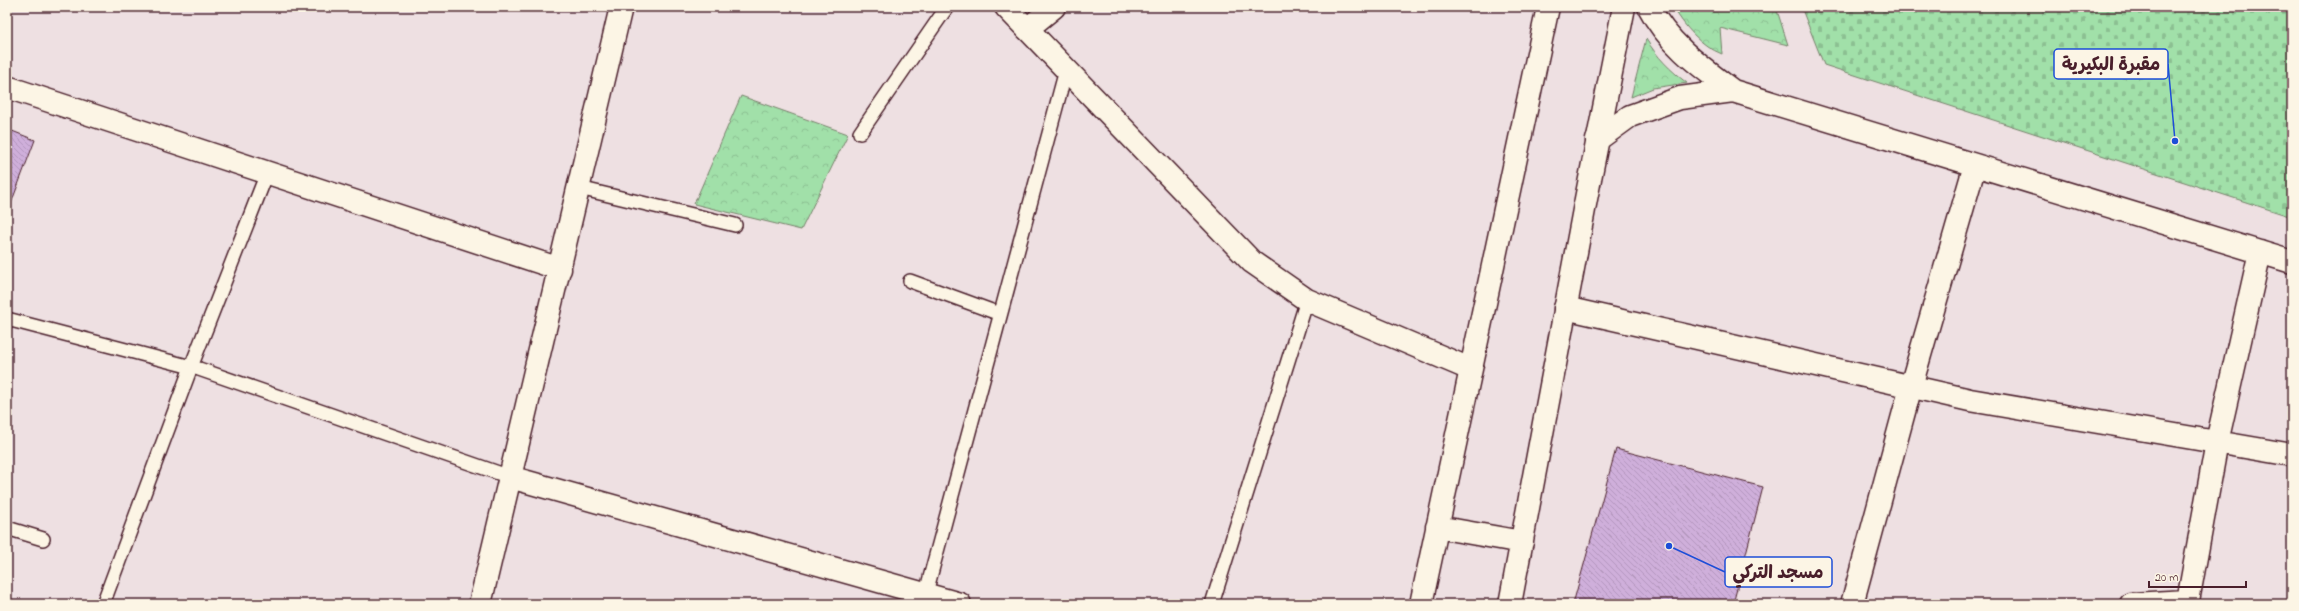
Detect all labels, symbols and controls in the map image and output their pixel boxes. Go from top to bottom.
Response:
callout: مقبرة البكيرية [2054,49,2168,79]
text: مقبرة البكيرية [2062,53,2160,79]
callout: مسجد التركي [1725,557,1832,587]
text: مسجد التركي [1733,561,1823,588]
scale bar [2149,563,2246,589]
text: 20 m [2155,569,2178,587]

